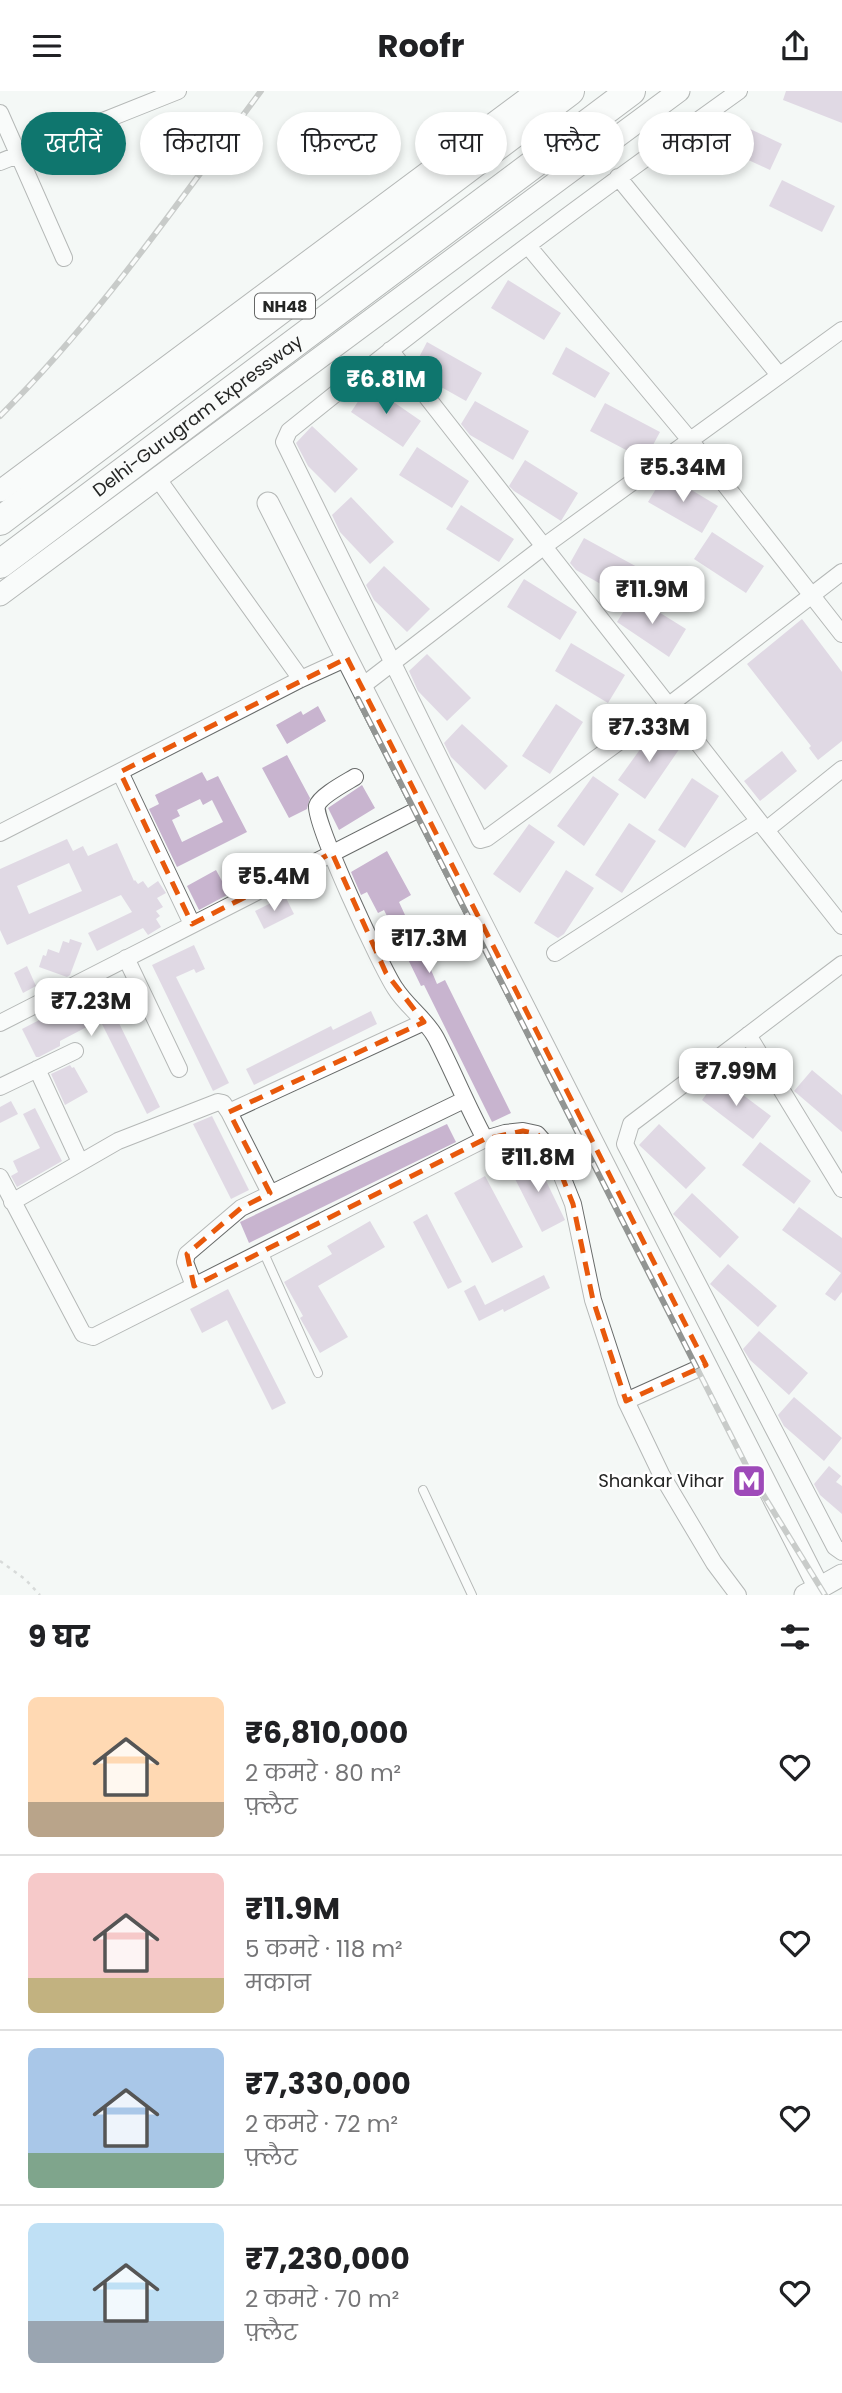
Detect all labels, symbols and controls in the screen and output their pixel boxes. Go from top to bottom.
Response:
text: Roofr [378,23,464,68]
icon: menu [28,27,66,65]
icon: share [776,27,814,65]
chip: खरीदें [21,112,126,175]
chip: किराया [140,112,263,175]
chip: फ़िल्टर [277,112,401,175]
chip: नया [415,112,507,175]
chip: फ़्लैट [521,112,624,175]
chip: मकान [638,112,754,175]
road number: NH48 [255,293,315,319]
street label: Delhi-Gurugram Expressway [87,329,307,502]
pin: ₹6.81M [329,357,443,416]
text: ₹6.81M [346,363,426,395]
pin: ₹5.34M [626,445,740,504]
text: ₹5.34M [640,451,726,483]
pin: ₹11.9M [595,567,709,626]
text: ₹11.9M [616,573,688,605]
pin: ₹7.33M [592,705,706,764]
text: ₹7.33M [608,711,690,743]
pin: ₹5.4M [225,853,323,913]
text: ₹5.4M [238,860,310,892]
pin: ₹17.3M [372,915,486,975]
text: ₹17.3M [391,922,467,954]
pin: ₹7.23M [34,979,148,1038]
text: ₹7.23M [51,985,131,1017]
pin: ₹7.99M [679,1049,793,1108]
text: ₹7.99M [695,1055,777,1087]
pin: ₹11.8M [481,1135,595,1194]
text: ₹11.8M [501,1141,575,1173]
metro station icon: Shankar Vihar [730,1462,768,1500]
place label: Shankar Vihar [598,1468,724,1493]
text: 9 घर [28,1615,90,1658]
icon: filters [776,1618,814,1656]
text: ₹6,810,000 [245,1711,408,1754]
icon: home [84,1725,168,1809]
icon: heart [776,1748,814,1786]
text: 2 कमरे · 80 m² [245,1757,401,1789]
text: फ़्लैट [245,1791,298,1823]
text: ₹11.9M [245,1887,340,1930]
icon: home [84,1901,168,1985]
icon: heart [776,1924,814,1962]
text: 5 कमरे · 118 m² [245,1933,403,1965]
text: मकान [245,1967,311,1999]
text: ₹7,330,000 [245,2062,411,2105]
icon: home [84,2076,168,2160]
icon: heart [776,2099,814,2137]
text: 2 कमरे · 72 m² [245,2108,398,2140]
text: फ़्लैट [245,2142,298,2174]
text: ₹7,230,000 [245,2237,410,2280]
icon: home [84,2251,168,2335]
icon: heart [776,2274,814,2312]
text: 2 कमरे · 70 m² [245,2283,399,2315]
text: फ़्लैट [245,2317,298,2349]

